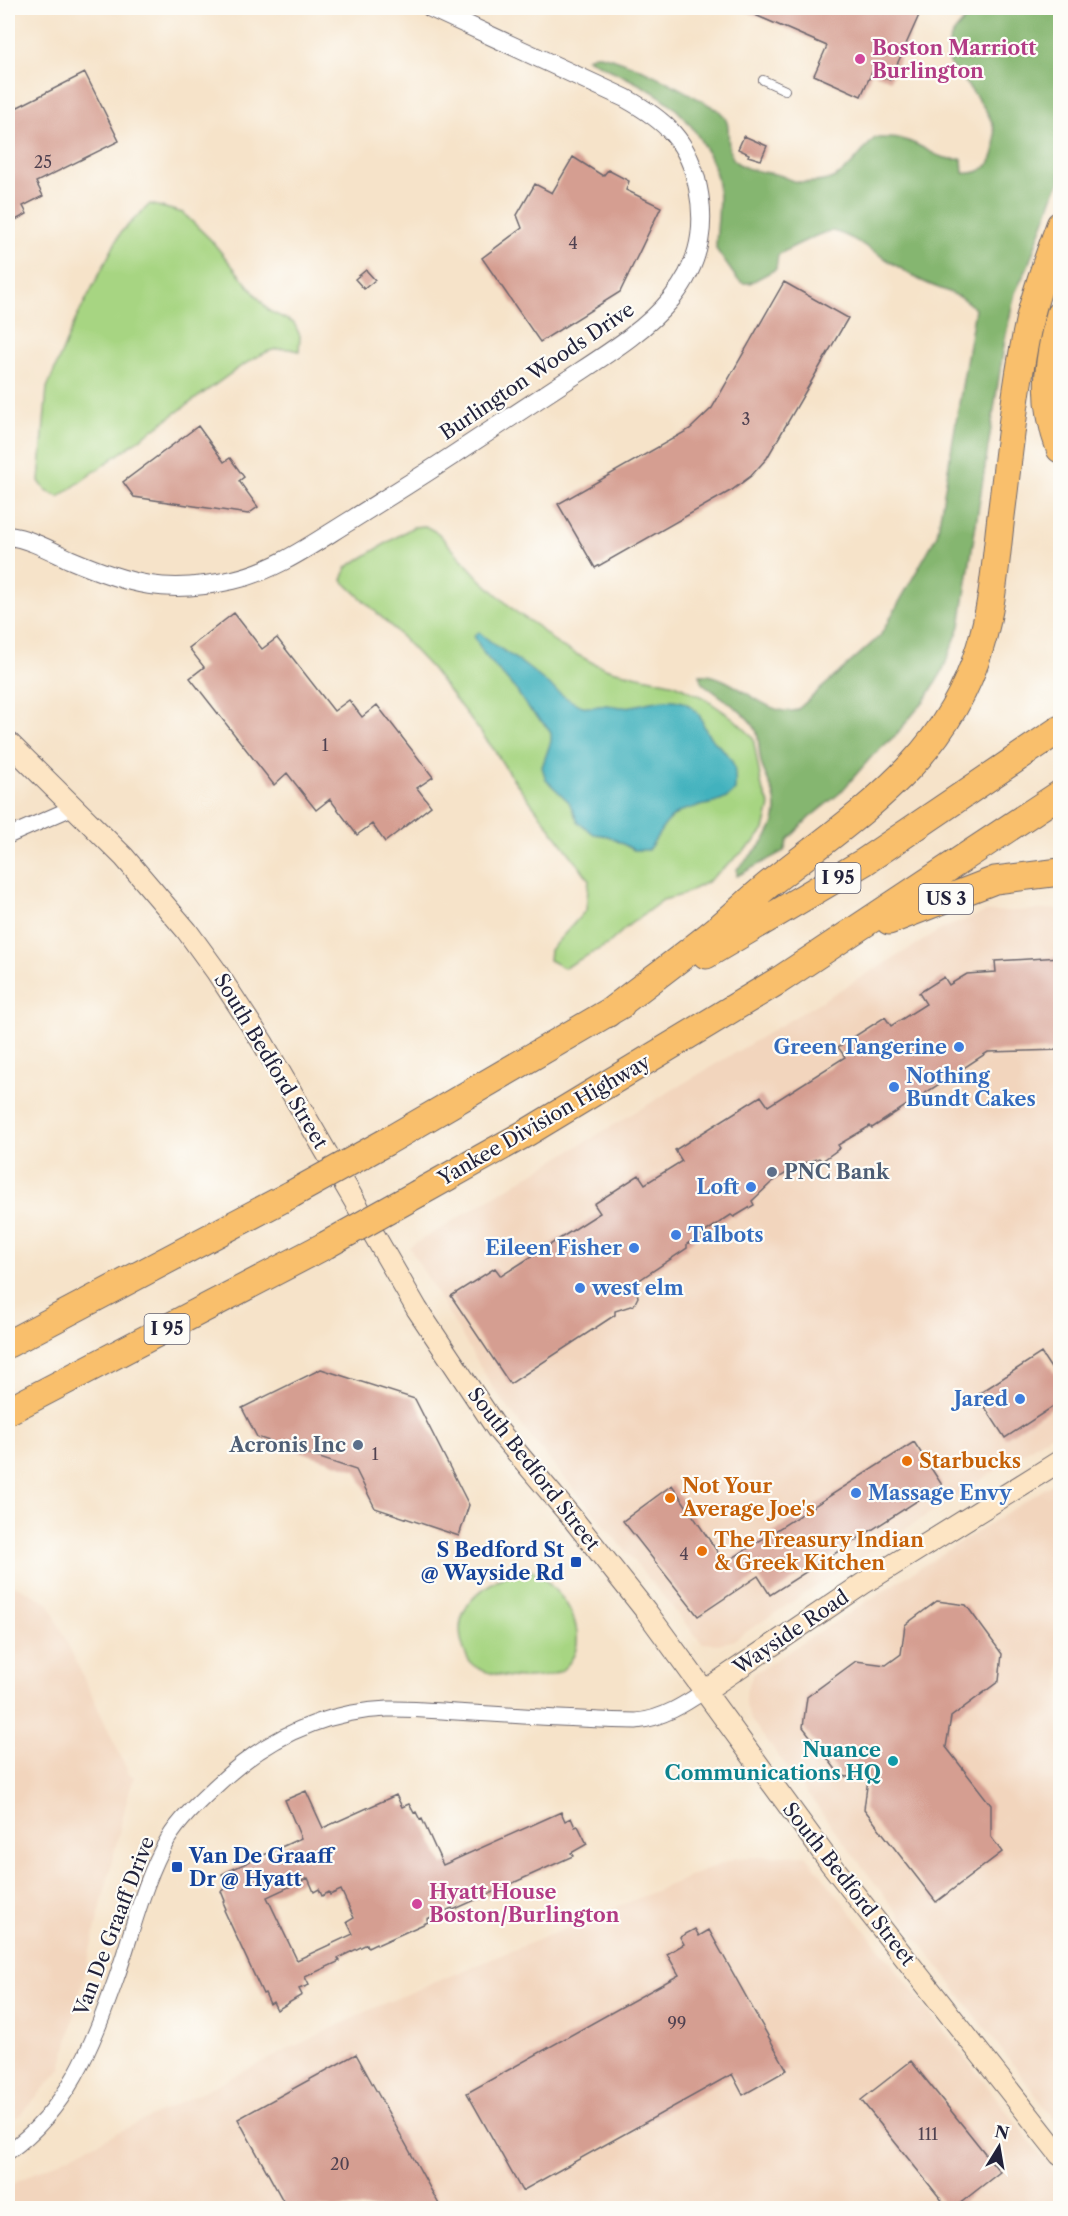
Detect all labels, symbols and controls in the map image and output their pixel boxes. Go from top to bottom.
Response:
place label: Boston Marriott Burlington [872,36,1036,83]
marker: Boston Marriott Burlington [853,52,867,66]
house number: 25 [34,152,52,172]
house number: 4 [568,233,578,253]
street label: Burlington Woods Drive [435,297,639,445]
house number: 3 [742,409,750,429]
house number: 1 [322,735,329,755]
road number: I 95 [816,863,860,893]
road number: US 3 [919,884,973,914]
street label: South Bedford Street [209,969,333,1153]
place label: Green Tangerine [773,1035,947,1059]
marker: Green Tangerine [952,1040,966,1054]
street label: Yankee Division Highway [433,1049,655,1191]
place label: Nothing Bundt Cakes [906,1064,1036,1111]
marker: Nothing Bundt Cakes [887,1080,901,1094]
place label: PNC Bank [784,1160,890,1184]
marker: PNC Bank [765,1165,779,1179]
place label: Loft [697,1175,740,1199]
marker: Loft [744,1180,758,1194]
place label: Talbots [688,1223,764,1247]
marker: Talbots [669,1228,683,1242]
place label: Eileen Fisher [485,1236,622,1260]
marker: Eileen Fisher [627,1241,641,1255]
place label: west elm [591,1276,684,1300]
marker: west elm [573,1281,587,1295]
road number: I 95 [144,1314,190,1344]
street label: South Bedford Street [463,1383,605,1555]
place label: Jared [950,1387,1009,1411]
marker: Jared [1013,1392,1027,1406]
place label: Acronis Inc [228,1433,346,1457]
marker: Acronis Inc [351,1438,365,1452]
house number: 1 [372,1444,379,1464]
place label: Starbucks [919,1449,1021,1473]
marker: Starbucks [900,1454,914,1468]
place label: Not Your Average Joe's [681,1474,815,1521]
place label: Massage Envy [868,1481,1012,1505]
marker: Massage Envy [849,1486,863,1500]
marker: Not Your Average Joe's [663,1491,677,1505]
place label: The Treasury Indian & Greek Kitchen [714,1528,924,1575]
place label: S Bedford St @ Wayside Rd [421,1538,565,1585]
house number: 4 [679,1544,689,1564]
marker: The Treasury Indian & Greek Kitchen [695,1544,709,1558]
marker: S Bedford St @ Wayside Rd [569,1555,583,1569]
street label: Wayside Road [728,1585,853,1680]
place label: Nuance Communications HQ [665,1738,881,1785]
marker: Nuance Communications HQ [886,1754,900,1768]
street label: South Bedford Street [778,1798,920,1970]
street label: Van De Graaff Drive [68,1833,159,2020]
place label: Van De Graaff Dr @ Hyatt [188,1844,336,1891]
marker: Van De Graaff Dr @ Hyatt [170,1860,184,1874]
place label: Hyatt House Boston/Burlington [429,1880,620,1927]
marker: Hyatt House Boston/Burlington [410,1897,424,1911]
house number: 99 [668,2013,686,2033]
north arrow [969,2117,1029,2177]
text: N [993,2121,1011,2143]
house number: 111 [918,2124,938,2144]
house number: 20 [330,2154,350,2174]

